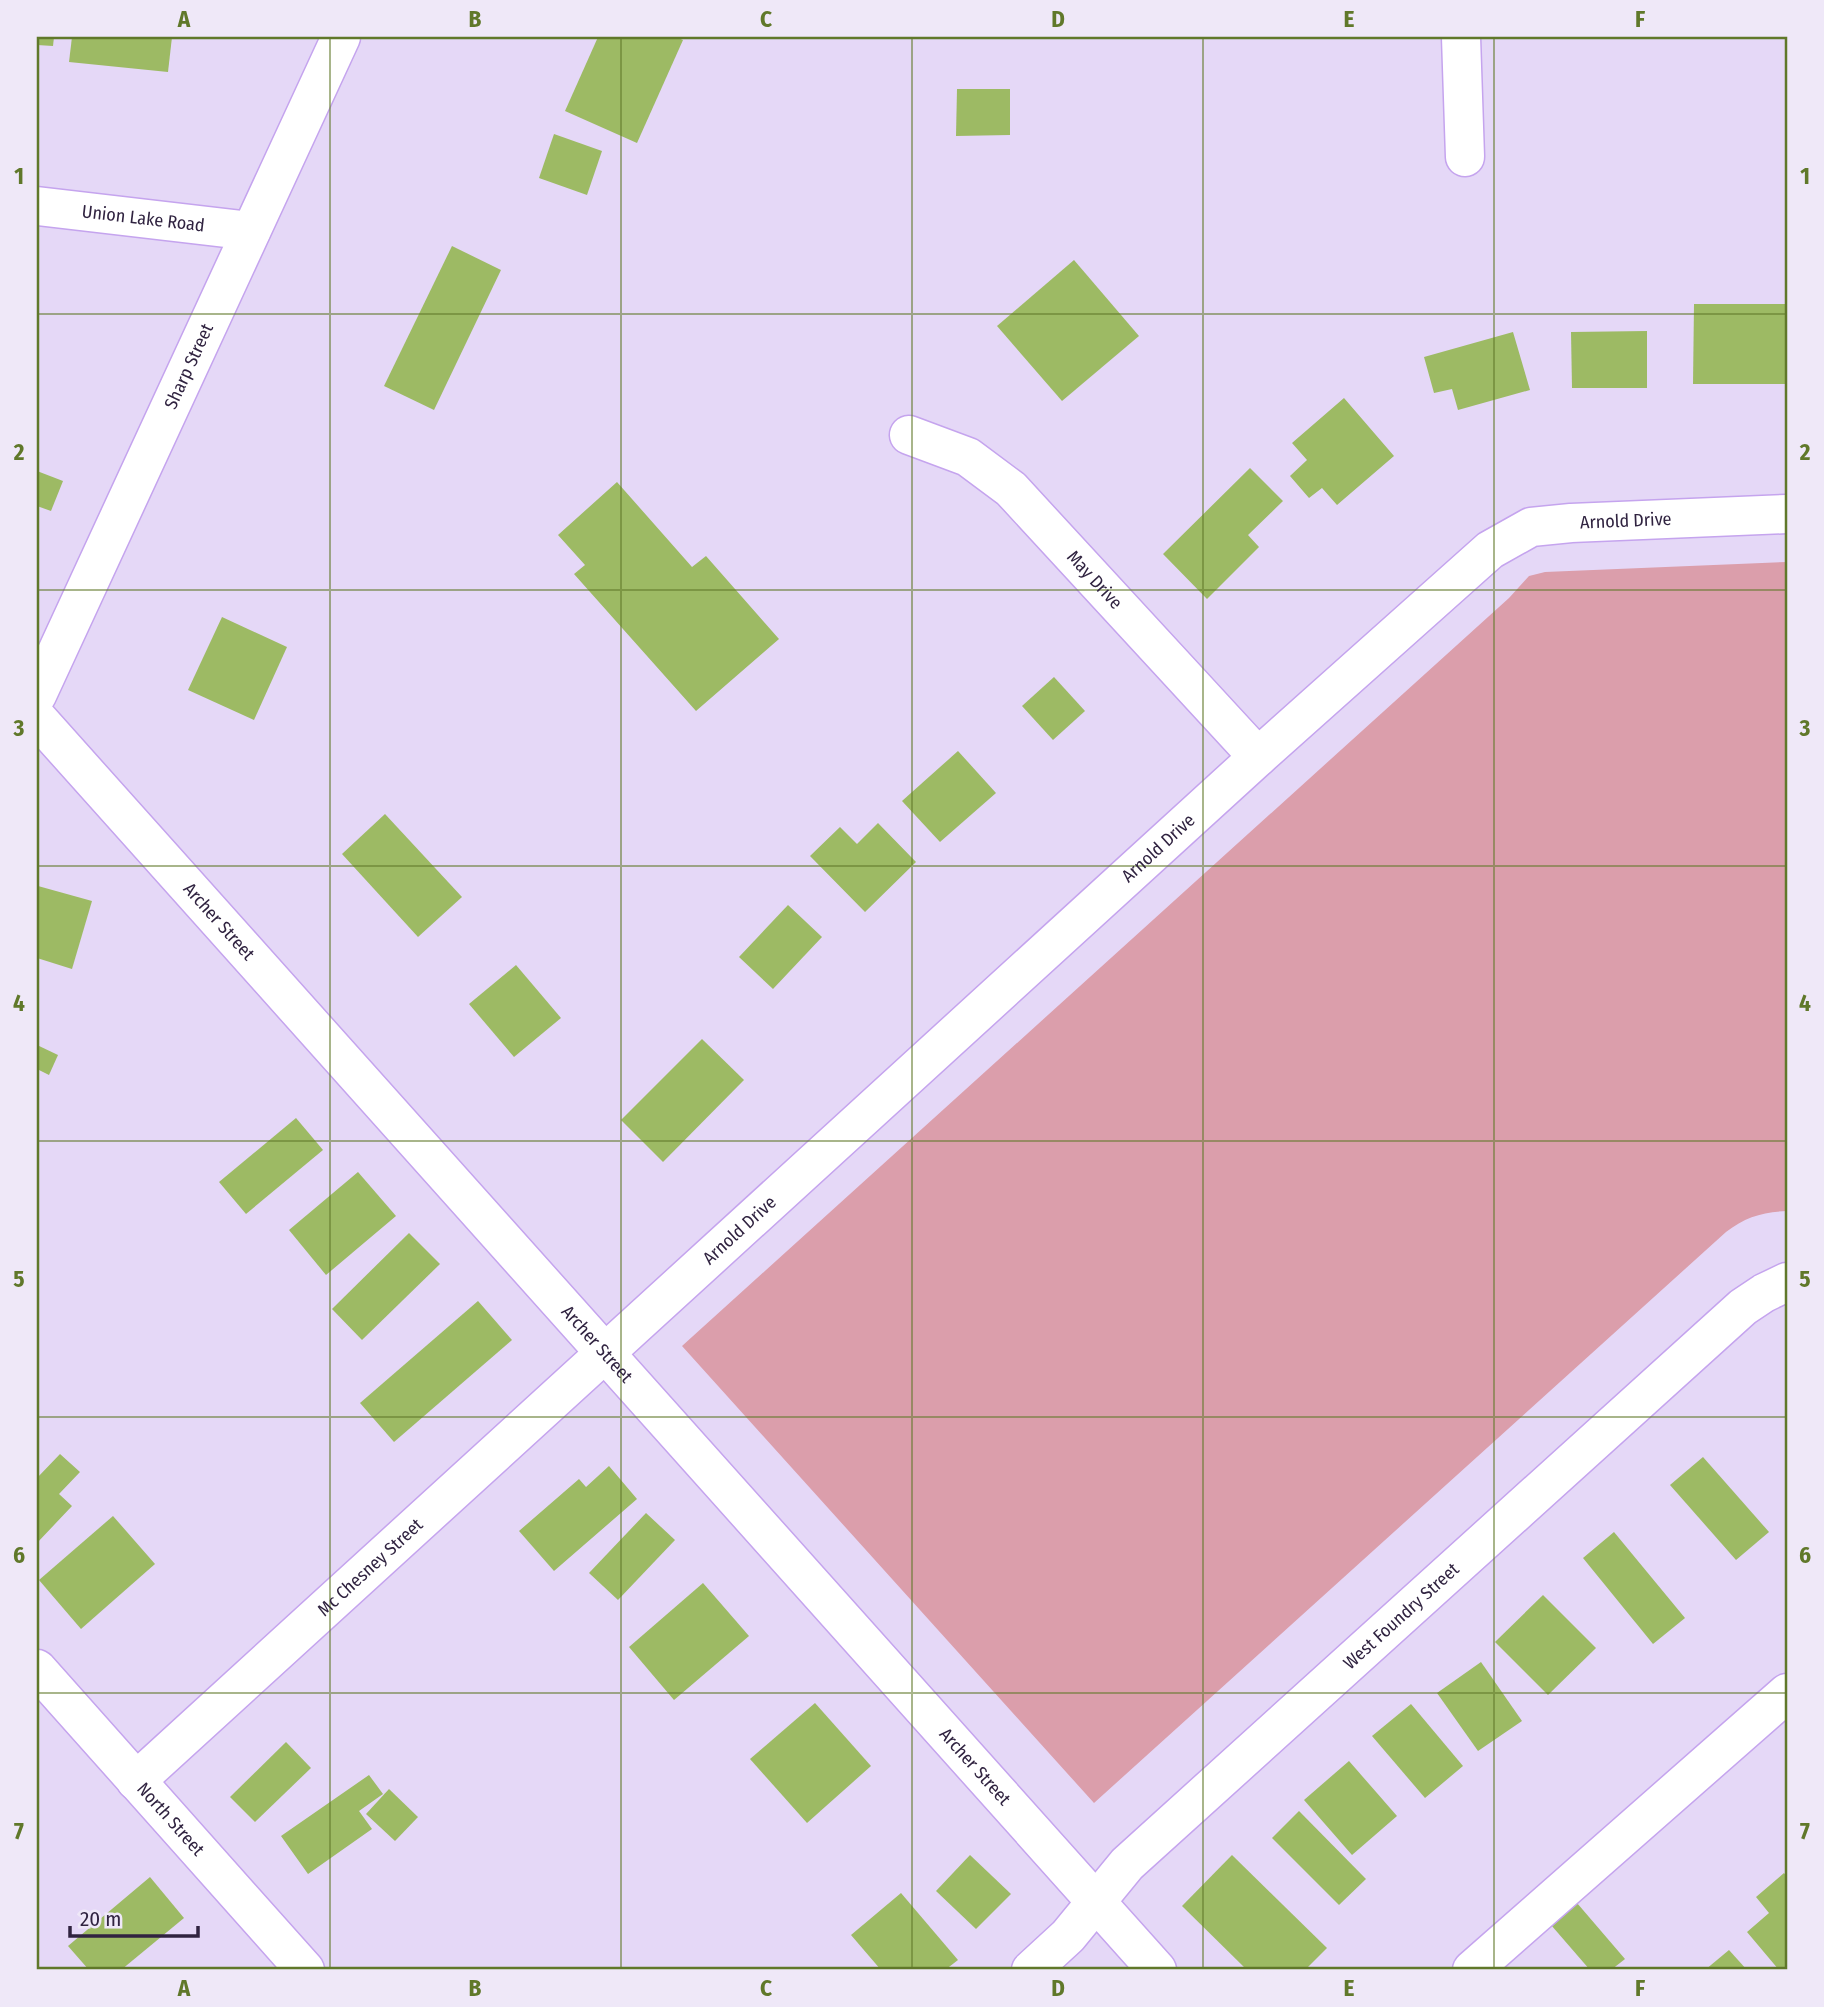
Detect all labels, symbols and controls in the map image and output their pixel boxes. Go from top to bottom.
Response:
text: A [177,5,191,33]
text: B [469,5,482,33]
text: C [760,5,772,33]
text: D [1051,5,1065,33]
text: E [1344,5,1355,33]
text: F [1635,5,1645,33]
text: 1 [14,162,24,190]
text: 1 [1800,162,1810,190]
street label: Union Lake Road [81,200,206,236]
street label: Sharp Street [160,320,218,413]
text: 2 [13,438,25,466]
text: 2 [1799,438,1811,466]
street label: Arnold Drive [1580,508,1672,534]
street label: May Drive [1062,546,1127,614]
text: 3 [13,714,25,742]
text: 3 [1799,714,1811,742]
street label: Arnold Drive [1117,809,1200,887]
street label: Archer Street [179,878,259,965]
text: 4 [13,989,25,1017]
text: 4 [1799,989,1811,1017]
street label: Arnold Drive [698,1191,781,1269]
text: 5 [13,1265,25,1293]
text: 5 [1799,1265,1811,1293]
street label: Archer Street [557,1301,637,1387]
street label: Mc Chesney Street [313,1514,427,1621]
text: 6 [13,1541,25,1569]
text: 6 [1799,1541,1811,1569]
street label: West Foundry Street [1339,1558,1464,1674]
street label: Archer Street [935,1723,1015,1810]
street label: North Street [132,1778,209,1860]
text: 7 [14,1817,24,1845]
text: 7 [1800,1817,1810,1845]
scale bar [70,1895,198,1939]
text: 20 m [80,1906,121,1932]
text: A [177,1974,191,2002]
text: B [469,1974,482,2002]
text: C [760,1974,772,2002]
text: D [1051,1974,1065,2002]
text: E [1344,1974,1355,2002]
text: F [1635,1974,1645,2002]

